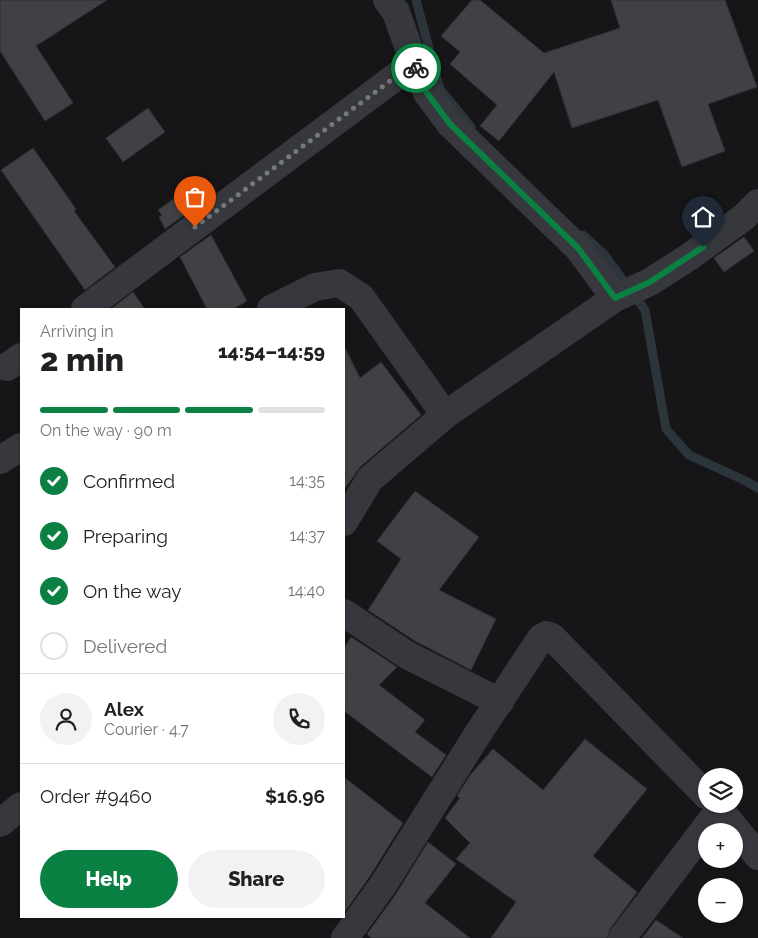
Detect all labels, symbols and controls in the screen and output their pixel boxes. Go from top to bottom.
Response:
courier [391,43,441,93]
icon: bike [402,54,430,82]
pin [174,176,216,227]
icon: bag [181,183,209,211]
pin [682,196,724,247]
icon: home [689,203,717,231]
text: Arriving in [40,322,114,341]
text: 14:54–14:59 [218,340,325,362]
text: 2 min [40,341,124,378]
text: On the way · 90 m [40,421,172,440]
icon: check [40,467,68,495]
text: Confirmed [83,470,175,492]
text: 14:35 [289,471,325,490]
icon: check [40,522,68,550]
text: Preparing [83,525,168,547]
text: 14:37 [289,526,325,545]
icon: check [40,577,68,605]
text: On the way [83,580,182,602]
text: 14:40 [288,581,325,600]
text: Delivered [83,635,167,657]
button: person [40,693,92,745]
button: phone [273,693,325,745]
text: Alex [104,698,144,720]
text: Courier · 4.7 [104,720,189,739]
map controls [698,768,743,923]
button: layers [698,768,743,813]
text: Order #9460 [40,785,152,807]
text: $16.96 [265,785,325,807]
button: + [698,823,743,868]
button: Help [40,850,178,908]
button: Share [188,850,325,908]
button: − [698,878,743,923]

